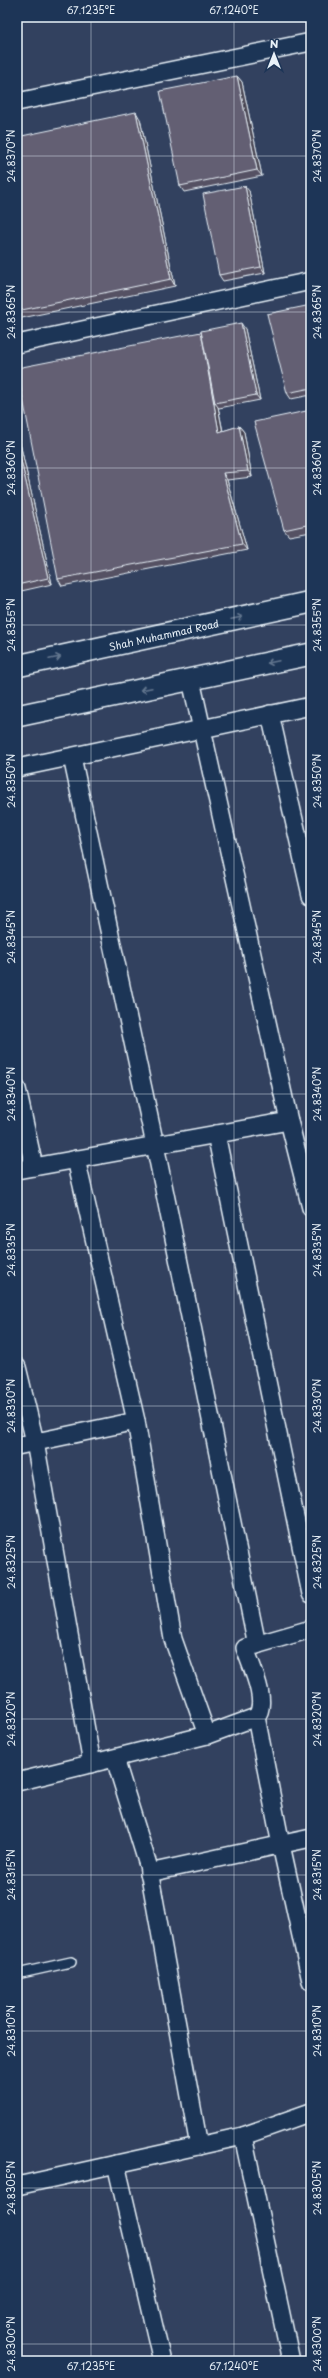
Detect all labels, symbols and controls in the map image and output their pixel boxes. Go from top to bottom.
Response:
text: 67.1235°E [67,2,115,17]
text: 67.1240°E [209,2,259,17]
north arrow [254,34,294,74]
text: N [270,35,279,52]
text: 24.8370°N [3,129,18,183]
text: 24.8370°N [309,129,324,183]
text: 24.8365°N [3,285,18,339]
text: 24.8365°N [309,285,324,339]
text: 24.8360°N [3,440,18,496]
text: 24.8360°N [309,440,324,496]
text: 24.8355°N [3,598,18,652]
text: 24.8355°N [309,598,324,652]
one-way arrow [230,614,243,622]
street label: Shah Muhammad Road [107,615,220,653]
one-way arrow [48,654,61,662]
one-way arrow [267,658,280,666]
one-way arrow [140,686,153,694]
text: 24.8350°N [3,753,18,808]
text: 24.8350°N [309,753,324,808]
text: 24.8345°N [3,910,18,964]
text: 24.8345°N [309,910,324,964]
text: 24.8340°N [3,1066,18,1121]
text: 24.8340°N [309,1066,324,1121]
text: 24.8335°N [3,1223,18,1277]
text: 24.8335°N [309,1223,324,1277]
text: 24.8330°N [3,1378,18,1433]
text: 24.8330°N [309,1378,324,1433]
text: 24.8325°N [3,1535,18,1589]
text: 24.8325°N [309,1535,324,1589]
text: 24.8320°N [3,1691,18,1747]
text: 24.8320°N [309,1691,324,1747]
text: 24.8315°N [3,1849,18,1901]
text: 24.8315°N [309,1849,324,1901]
text: 24.8310°N [3,2005,18,2057]
text: 24.8310°N [309,2005,324,2057]
text: 24.8305°N [3,2161,18,2215]
text: 24.8305°N [309,2161,324,2215]
text: 24.8300°N [3,2316,18,2372]
text: 24.8300°N [309,2316,324,2372]
text: 67.1235°E [67,2358,115,2373]
text: 67.1240°E [209,2358,259,2373]

